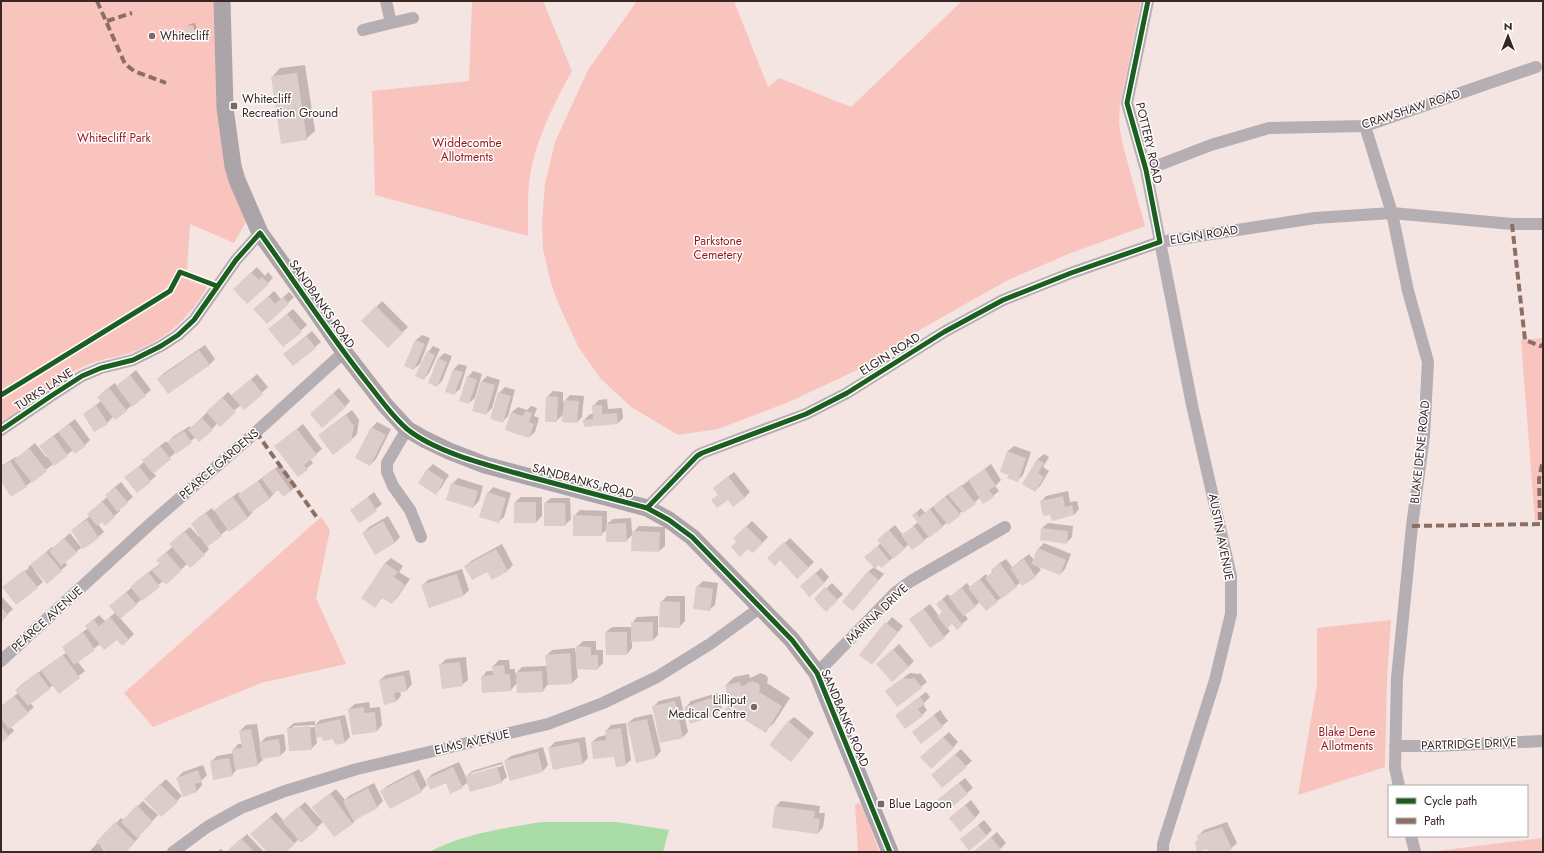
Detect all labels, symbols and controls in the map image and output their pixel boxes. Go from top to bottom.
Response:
north arrow [1488,16,1528,56]
text: N [1504,18,1512,34]
place label: Whitecliff [160,27,209,45]
marker: Whitecliff [147,31,157,41]
street label: CRAWSHAW ROAD [1359,85,1463,133]
place label: Whitecliff Recreation Ground [242,90,338,122]
marker: Whitecliff Recreation Ground [229,101,239,111]
street label: POTTERY ROAD [1131,101,1167,185]
park label: Whitecliff Park [77,129,152,147]
park label: Widdecombe Allotments [432,134,502,166]
street label: ELGIN ROAD [1169,221,1239,249]
park label: Parkstone Cemetery [694,232,743,264]
street label: SANDBANKS ROAD [285,256,359,352]
street label: ELGIN ROAD [856,328,924,380]
street label: TURKS LANE [11,363,77,415]
street label: BLAKE DENE ROAD [1406,400,1434,504]
street label: PEARCE GARDENS [175,424,263,504]
street label: SANDBANKS ROAD [530,459,636,503]
street label: AUSTIN AVENUE [1204,492,1238,582]
street label: MARINA DRIVE [842,580,912,648]
street label: PEARCE AVENUE [7,582,87,656]
street label: SANDBANKS ROAD [816,666,874,770]
place label: Lilliput Medical Centre [669,691,746,723]
marker: Lilliput Medical Centre [749,702,759,712]
park label: Blake Dene Allotments [1319,723,1375,755]
street label: ELMS AVENUE [433,725,511,759]
street label: PARTRIDGE DRIVE [1421,733,1517,755]
legend [1388,785,1528,837]
text: Cycle path [1424,792,1477,810]
place label: Blue Lagoon [889,795,952,813]
marker: Blue Lagoon [876,799,886,809]
text: Path [1424,812,1445,830]

